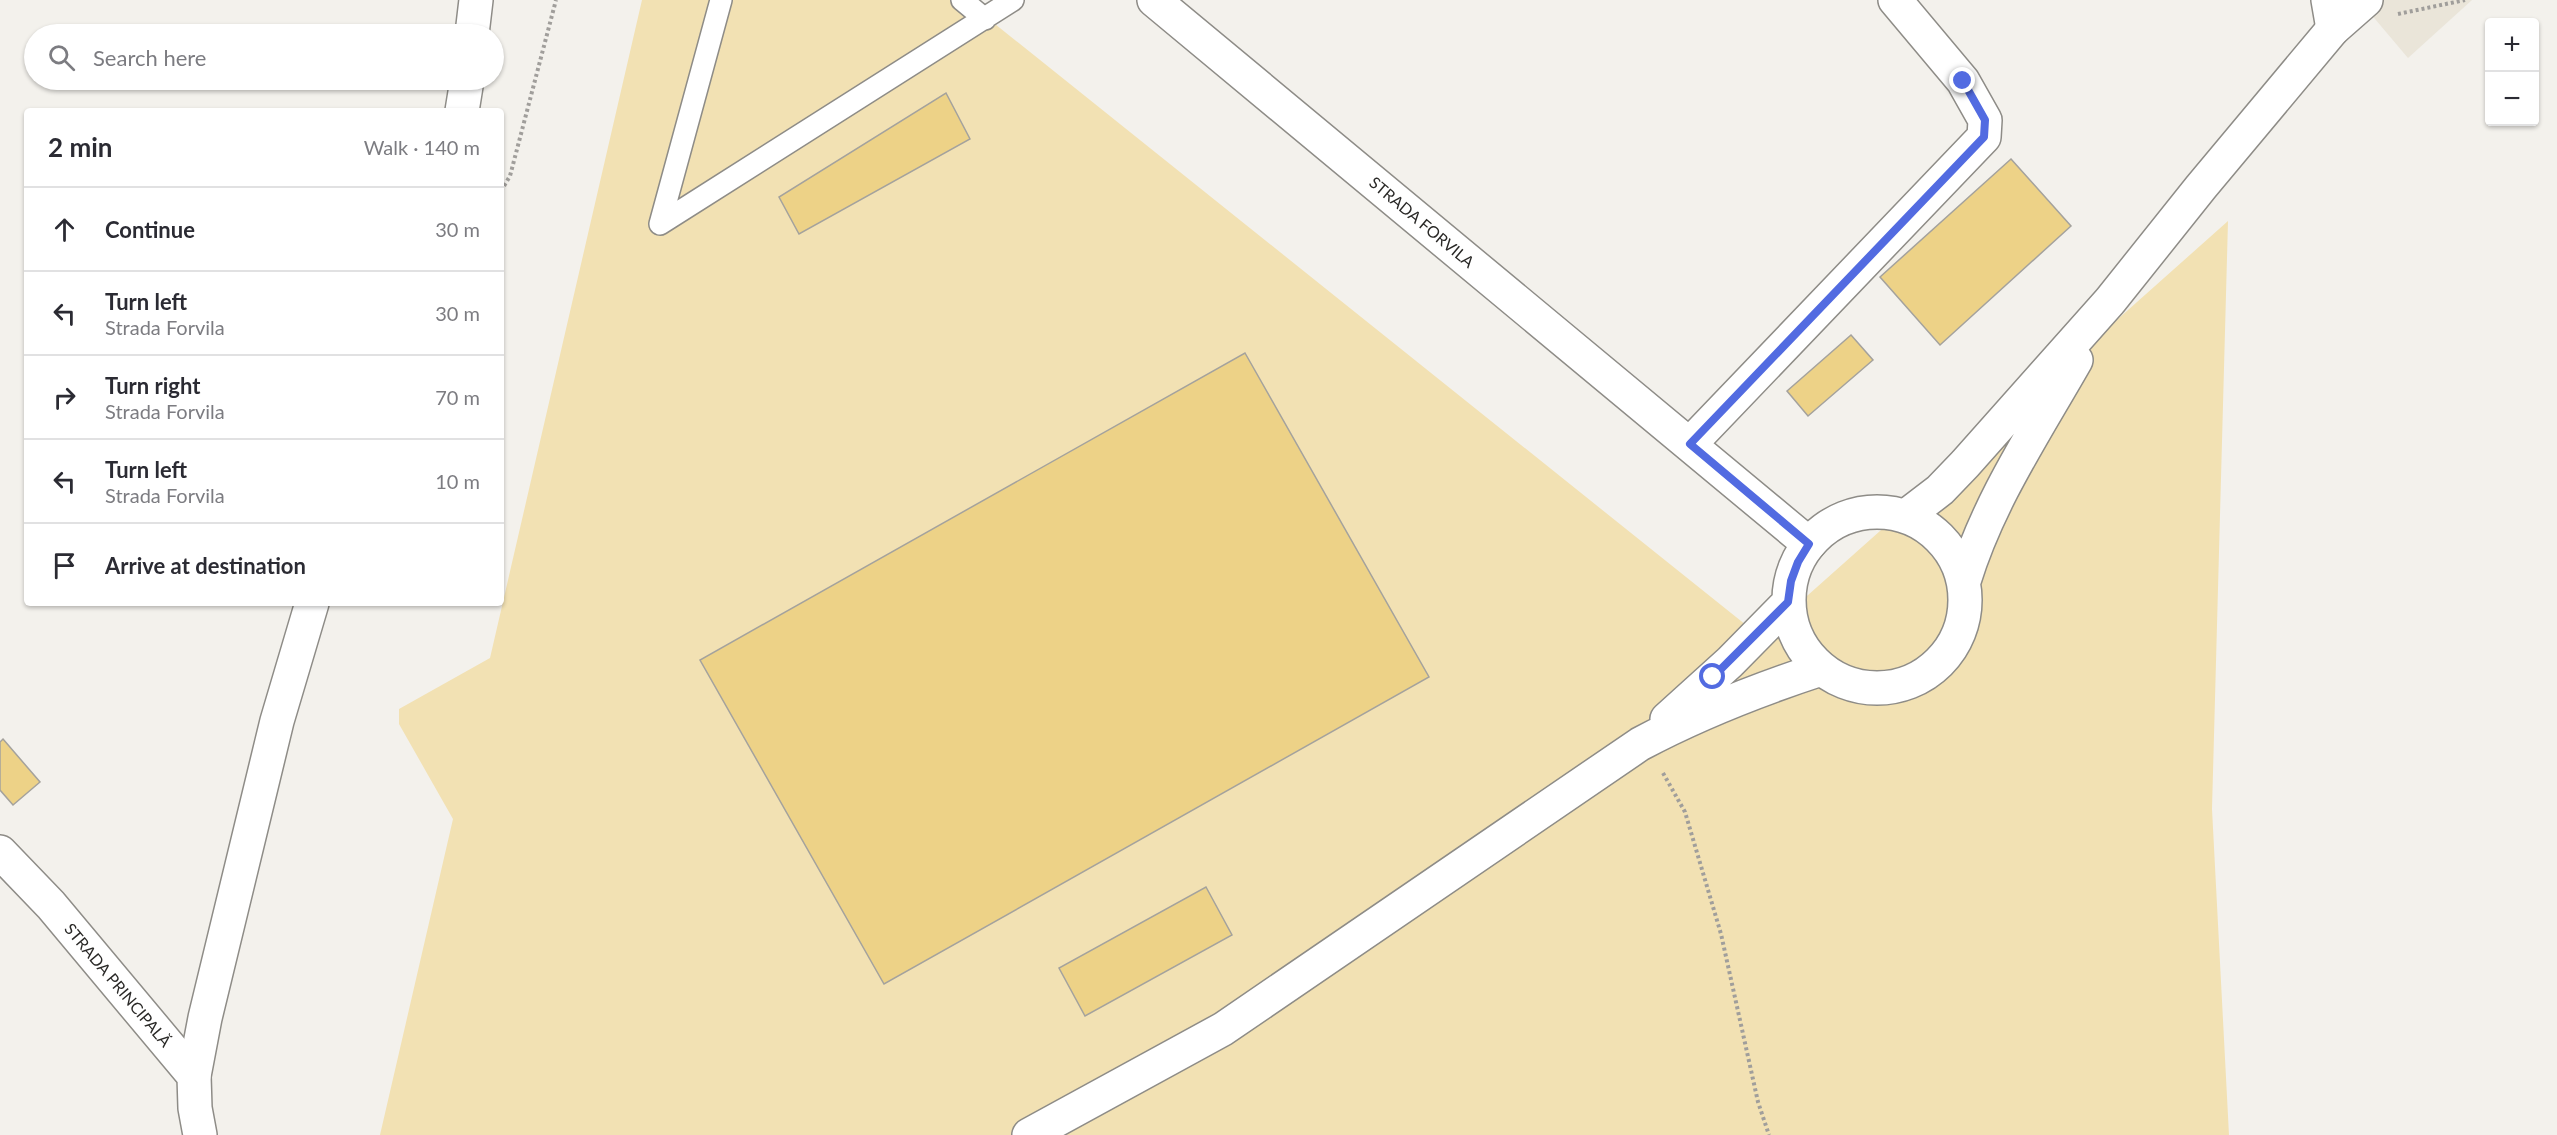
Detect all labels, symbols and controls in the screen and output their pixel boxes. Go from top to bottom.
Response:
map controls [2485,18,2539,126]
button: + [2485,18,2539,72]
search box [24,24,504,90]
icon: search [45,41,78,74]
text: Search here [93,44,206,71]
route end [1949,67,1975,93]
button: − [2485,72,2539,126]
text: 2 min [48,131,112,163]
text: Walk · 140 m [364,135,480,159]
street label: STRADA FORVILA [1366,172,1479,271]
icon: ahead [48,213,81,246]
text: Continue [105,216,195,243]
text: 30 m [435,217,480,241]
text: Turn left [105,288,187,315]
icon: left [48,297,81,330]
text: 30 m [435,301,480,325]
text: Strada Forvila [105,315,225,339]
text: Turn right [105,372,200,399]
icon: right [48,381,81,414]
text: 70 m [435,385,480,409]
text: Strada Forvila [105,399,225,423]
text: Turn left [105,456,187,483]
icon: left [48,465,81,498]
text: 10 m [435,469,480,493]
text: Strada Forvila [105,483,225,507]
icon: arrive [48,549,81,582]
text: Arrive at destination [105,552,306,579]
route start [1699,663,1725,689]
street label: STRADA PRINCIPALĂ [61,919,176,1050]

